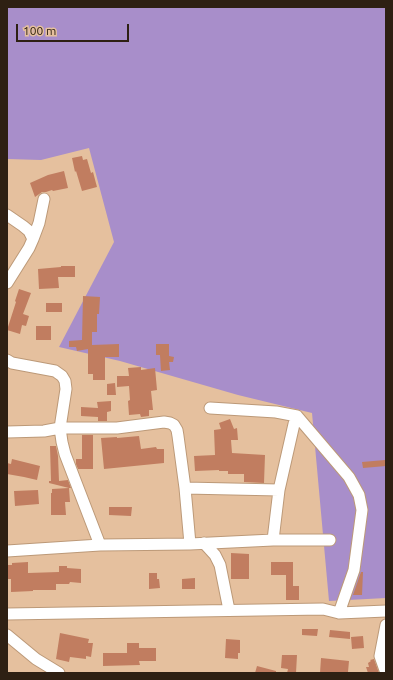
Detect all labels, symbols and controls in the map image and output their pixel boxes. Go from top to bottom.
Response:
scale bar [18,16,131,42]
text: 100 m [23,24,56,37]

